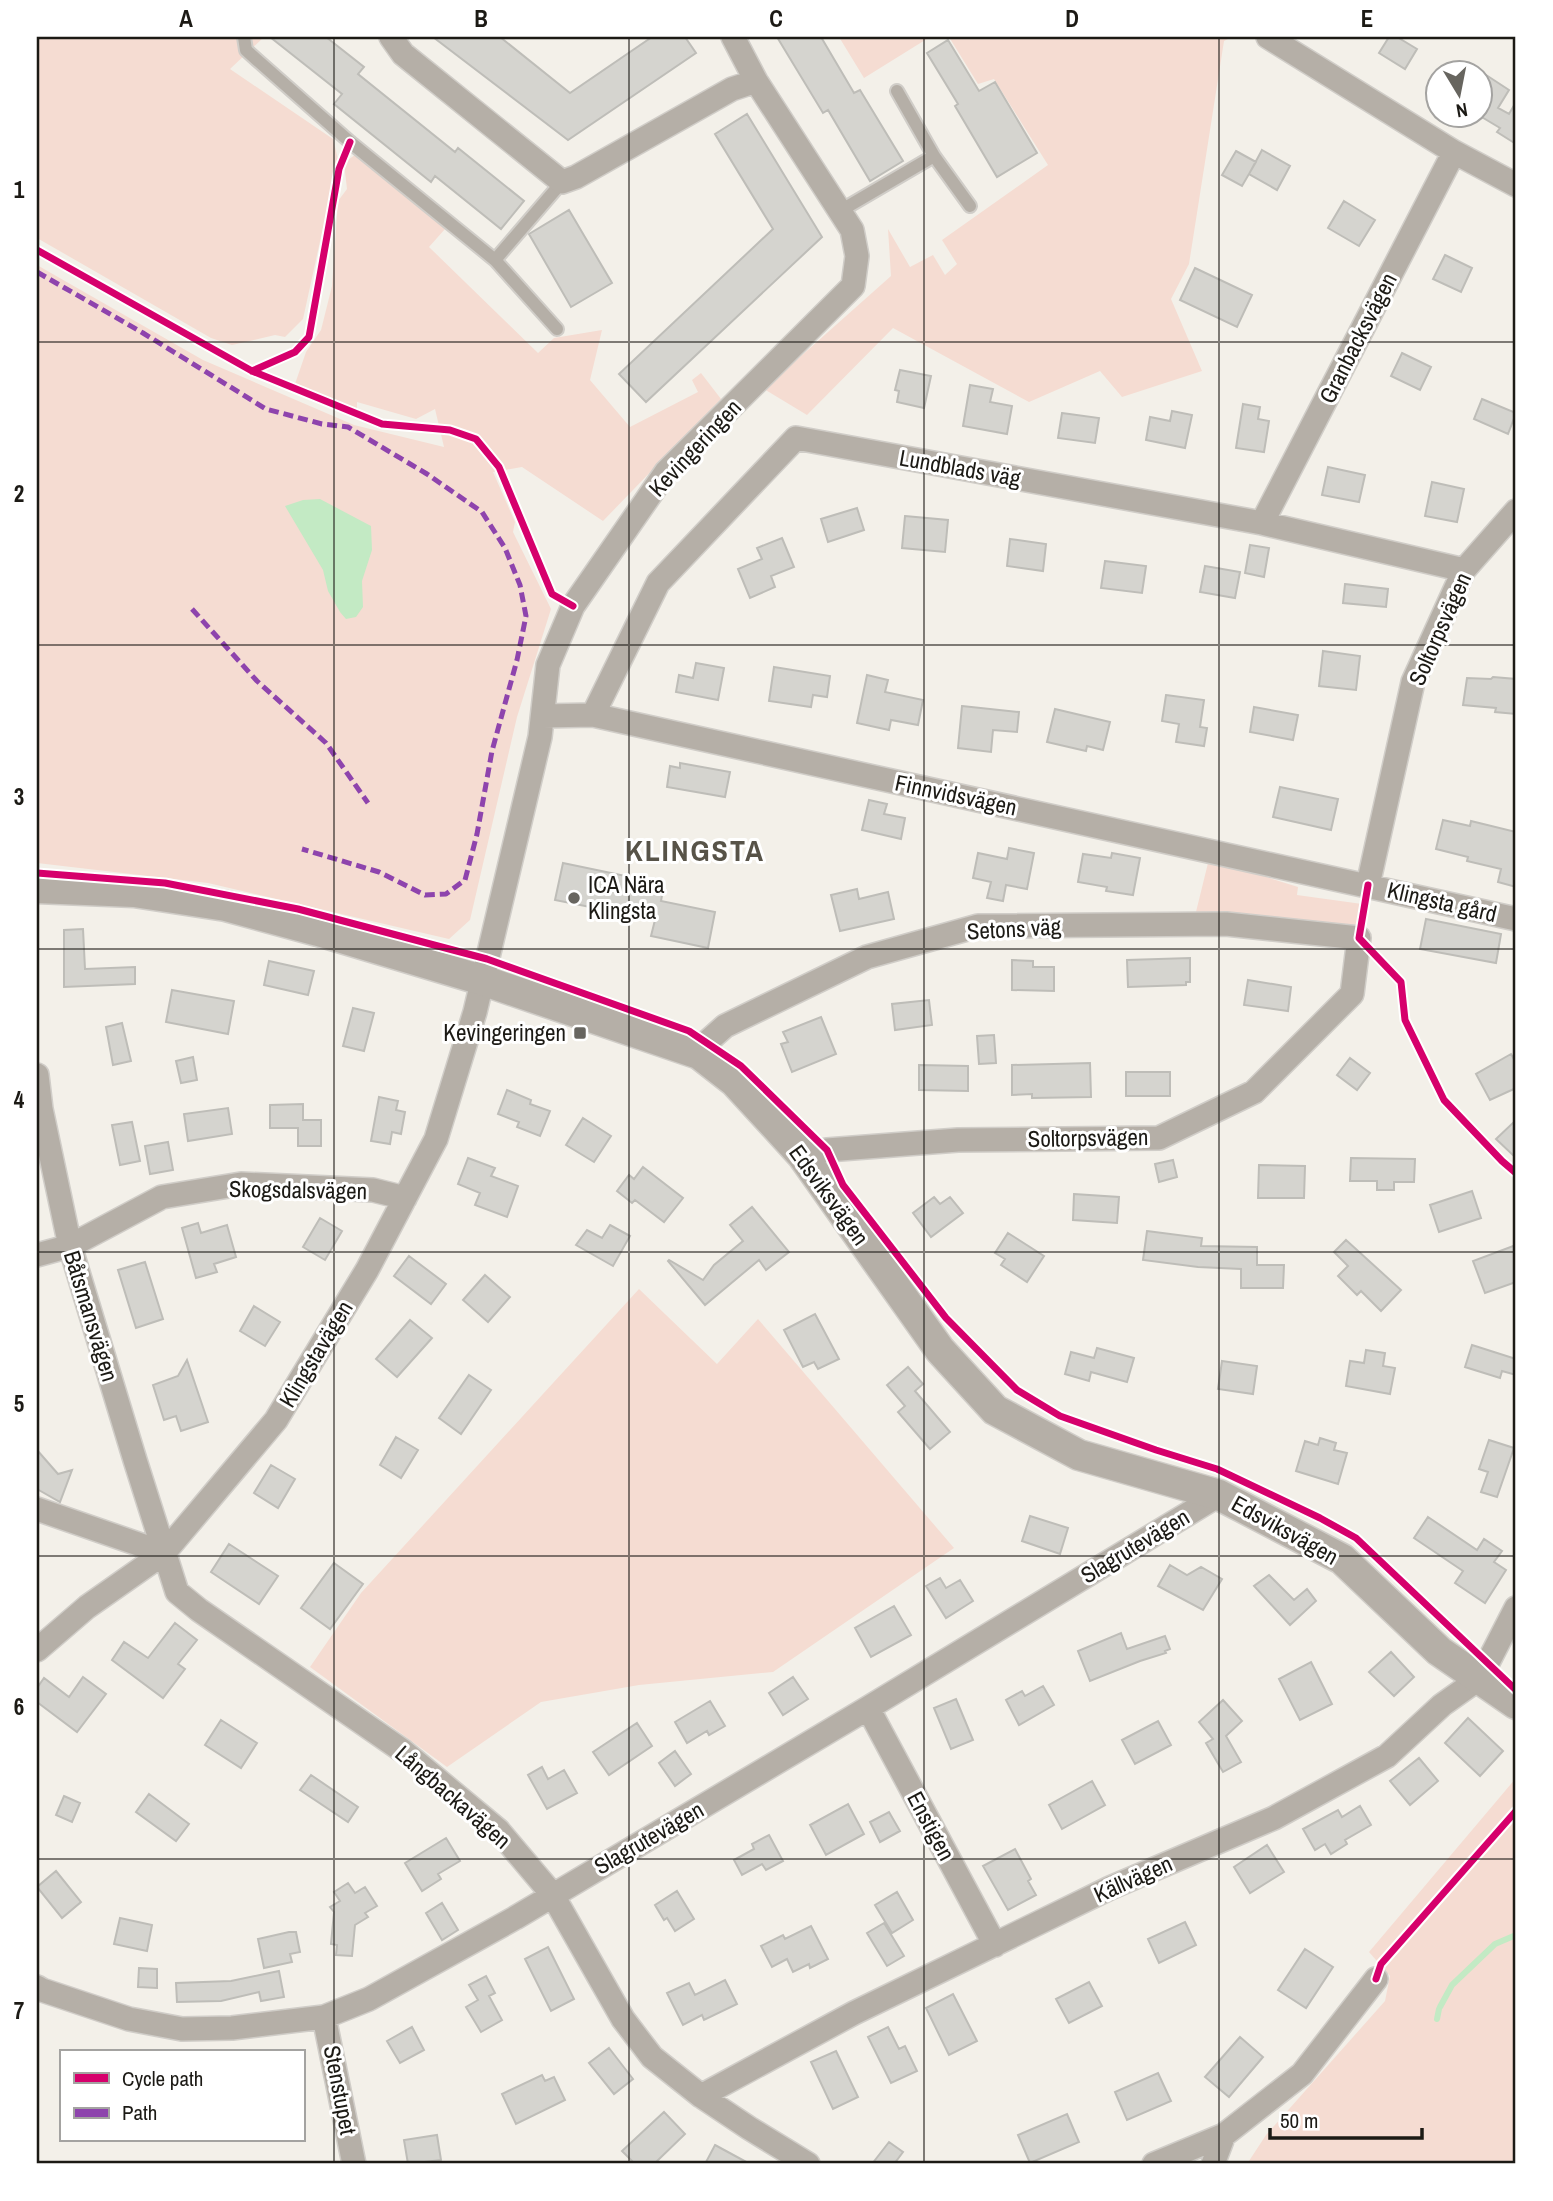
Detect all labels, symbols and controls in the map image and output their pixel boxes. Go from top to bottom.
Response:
text: A [179,3,193,34]
text: B [474,3,488,34]
text: C [769,3,783,34]
text: D [1065,3,1079,34]
text: E [1361,3,1373,34]
north arrow [1424,60,1494,130]
text: N [1454,97,1470,125]
text: 1 [14,174,25,205]
street label: Granbacksvägen [1311,267,1404,408]
street label: Kevingeringen [641,392,748,503]
street label: Lundblads väg [897,442,1024,494]
text: 2 [14,478,24,509]
street label: Soltorpsvägen [1401,567,1478,690]
street label: Finnvidsvägen [892,766,1020,823]
text: 3 [14,781,24,812]
district label: KLINGSTA [625,830,765,870]
place label: ICA Nära Klingsta [588,869,665,926]
street label: Klingsta gård [1384,874,1500,929]
marker: ICA Nära Klingsta [566,890,582,906]
street label: Setons väg [966,911,1062,946]
place label: Kevingeringen [443,1017,566,1048]
marker: Kevingeringen [572,1025,588,1041]
text: 4 [14,1084,25,1115]
street label: Soltorpsvägen [1027,1121,1149,1154]
street label: Edsviksvägen [782,1138,876,1251]
street label: Skogsdalsvägen [229,1173,367,1206]
street label: Båtsmansvägen [57,1247,126,1385]
street label: Klingstavägen [272,1295,360,1413]
text: 5 [14,1388,24,1419]
street label: Edsviksvägen [1226,1488,1344,1572]
street label: Slagrutevägen [1075,1501,1195,1590]
text: 6 [14,1691,24,1722]
street label: Långbackavägen [389,1738,518,1855]
street label: Enstigen [900,1786,963,1866]
street label: Slagrutevägen [588,1794,709,1881]
street label: Källvägen [1089,1848,1177,1910]
text: 7 [14,1995,24,2026]
street label: Stenstupet [317,2043,364,2137]
legend [60,2050,304,2142]
text: Cycle path [122,2064,203,2093]
scale bar [1270,2096,1422,2140]
text: Path [122,2098,157,2127]
text: 50 m [1280,2106,1318,2135]

